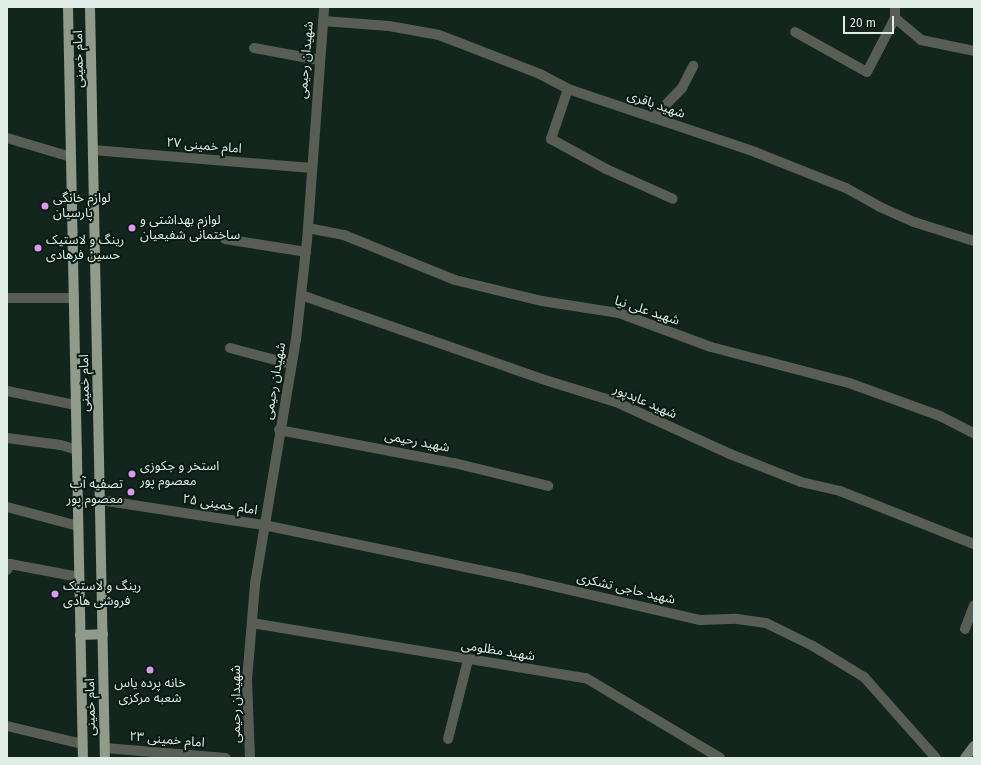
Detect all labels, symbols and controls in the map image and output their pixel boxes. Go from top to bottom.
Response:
scale bar [845,8,896,34]
text: 20 m [850,16,876,30]
street label: شهیدان رحیمی [295,21,317,99]
street label: امام خمینی [71,30,87,88]
street label: شهید باقری [625,88,687,122]
street label: امام خمینی ۲۷ [166,135,242,157]
place label: لوازم خانگی پارسیان [53,191,111,222]
marker: لوازم خانگی پارسیان [40,201,50,211]
place label: لوازم بهداشتی و ساختمانی شفیعیان [140,213,240,244]
marker: لوازم بهداشتی و ساختمانی شفیعیان [127,223,137,233]
place label: رینگ و لاستیک حسین فرهادی [46,233,124,264]
marker: رینگ و لاستیک حسین فرهادی [33,243,43,253]
street label: شهید علی نیا [612,293,682,329]
street label: شهیدان رحیمی [261,341,289,421]
street label: امام خمینی [77,354,93,412]
street label: شهید عابدپور [611,382,679,422]
street label: شهید رحیمی [383,428,451,456]
place label: استخر و جکوزی معصوم پور [140,459,219,490]
marker: استخر و جکوزی معصوم پور [127,469,137,479]
place label: تصفیه آب معصوم پور [66,477,123,508]
marker: تصفیه آب معصوم پور [126,487,136,497]
street label: امام خمینی ۲۵ [181,491,259,519]
street label: شهید حاجی تشکری [575,570,677,608]
place label: رینگ و لاستیک فروشی هادی [63,579,141,610]
marker: رینگ و لاستیک فروشی هادی [50,589,60,599]
street label: شهید مظلومی [460,637,536,665]
marker: خانه پرده یاس شعبه مرکزی [145,665,155,675]
street label: شهیدان رحیمی [228,665,244,743]
place label: خانه پرده یاس شعبه مرکزی [114,676,186,707]
street label: امام خمینی [83,678,99,736]
street label: امام خمینی ۲۳ [129,729,205,751]

